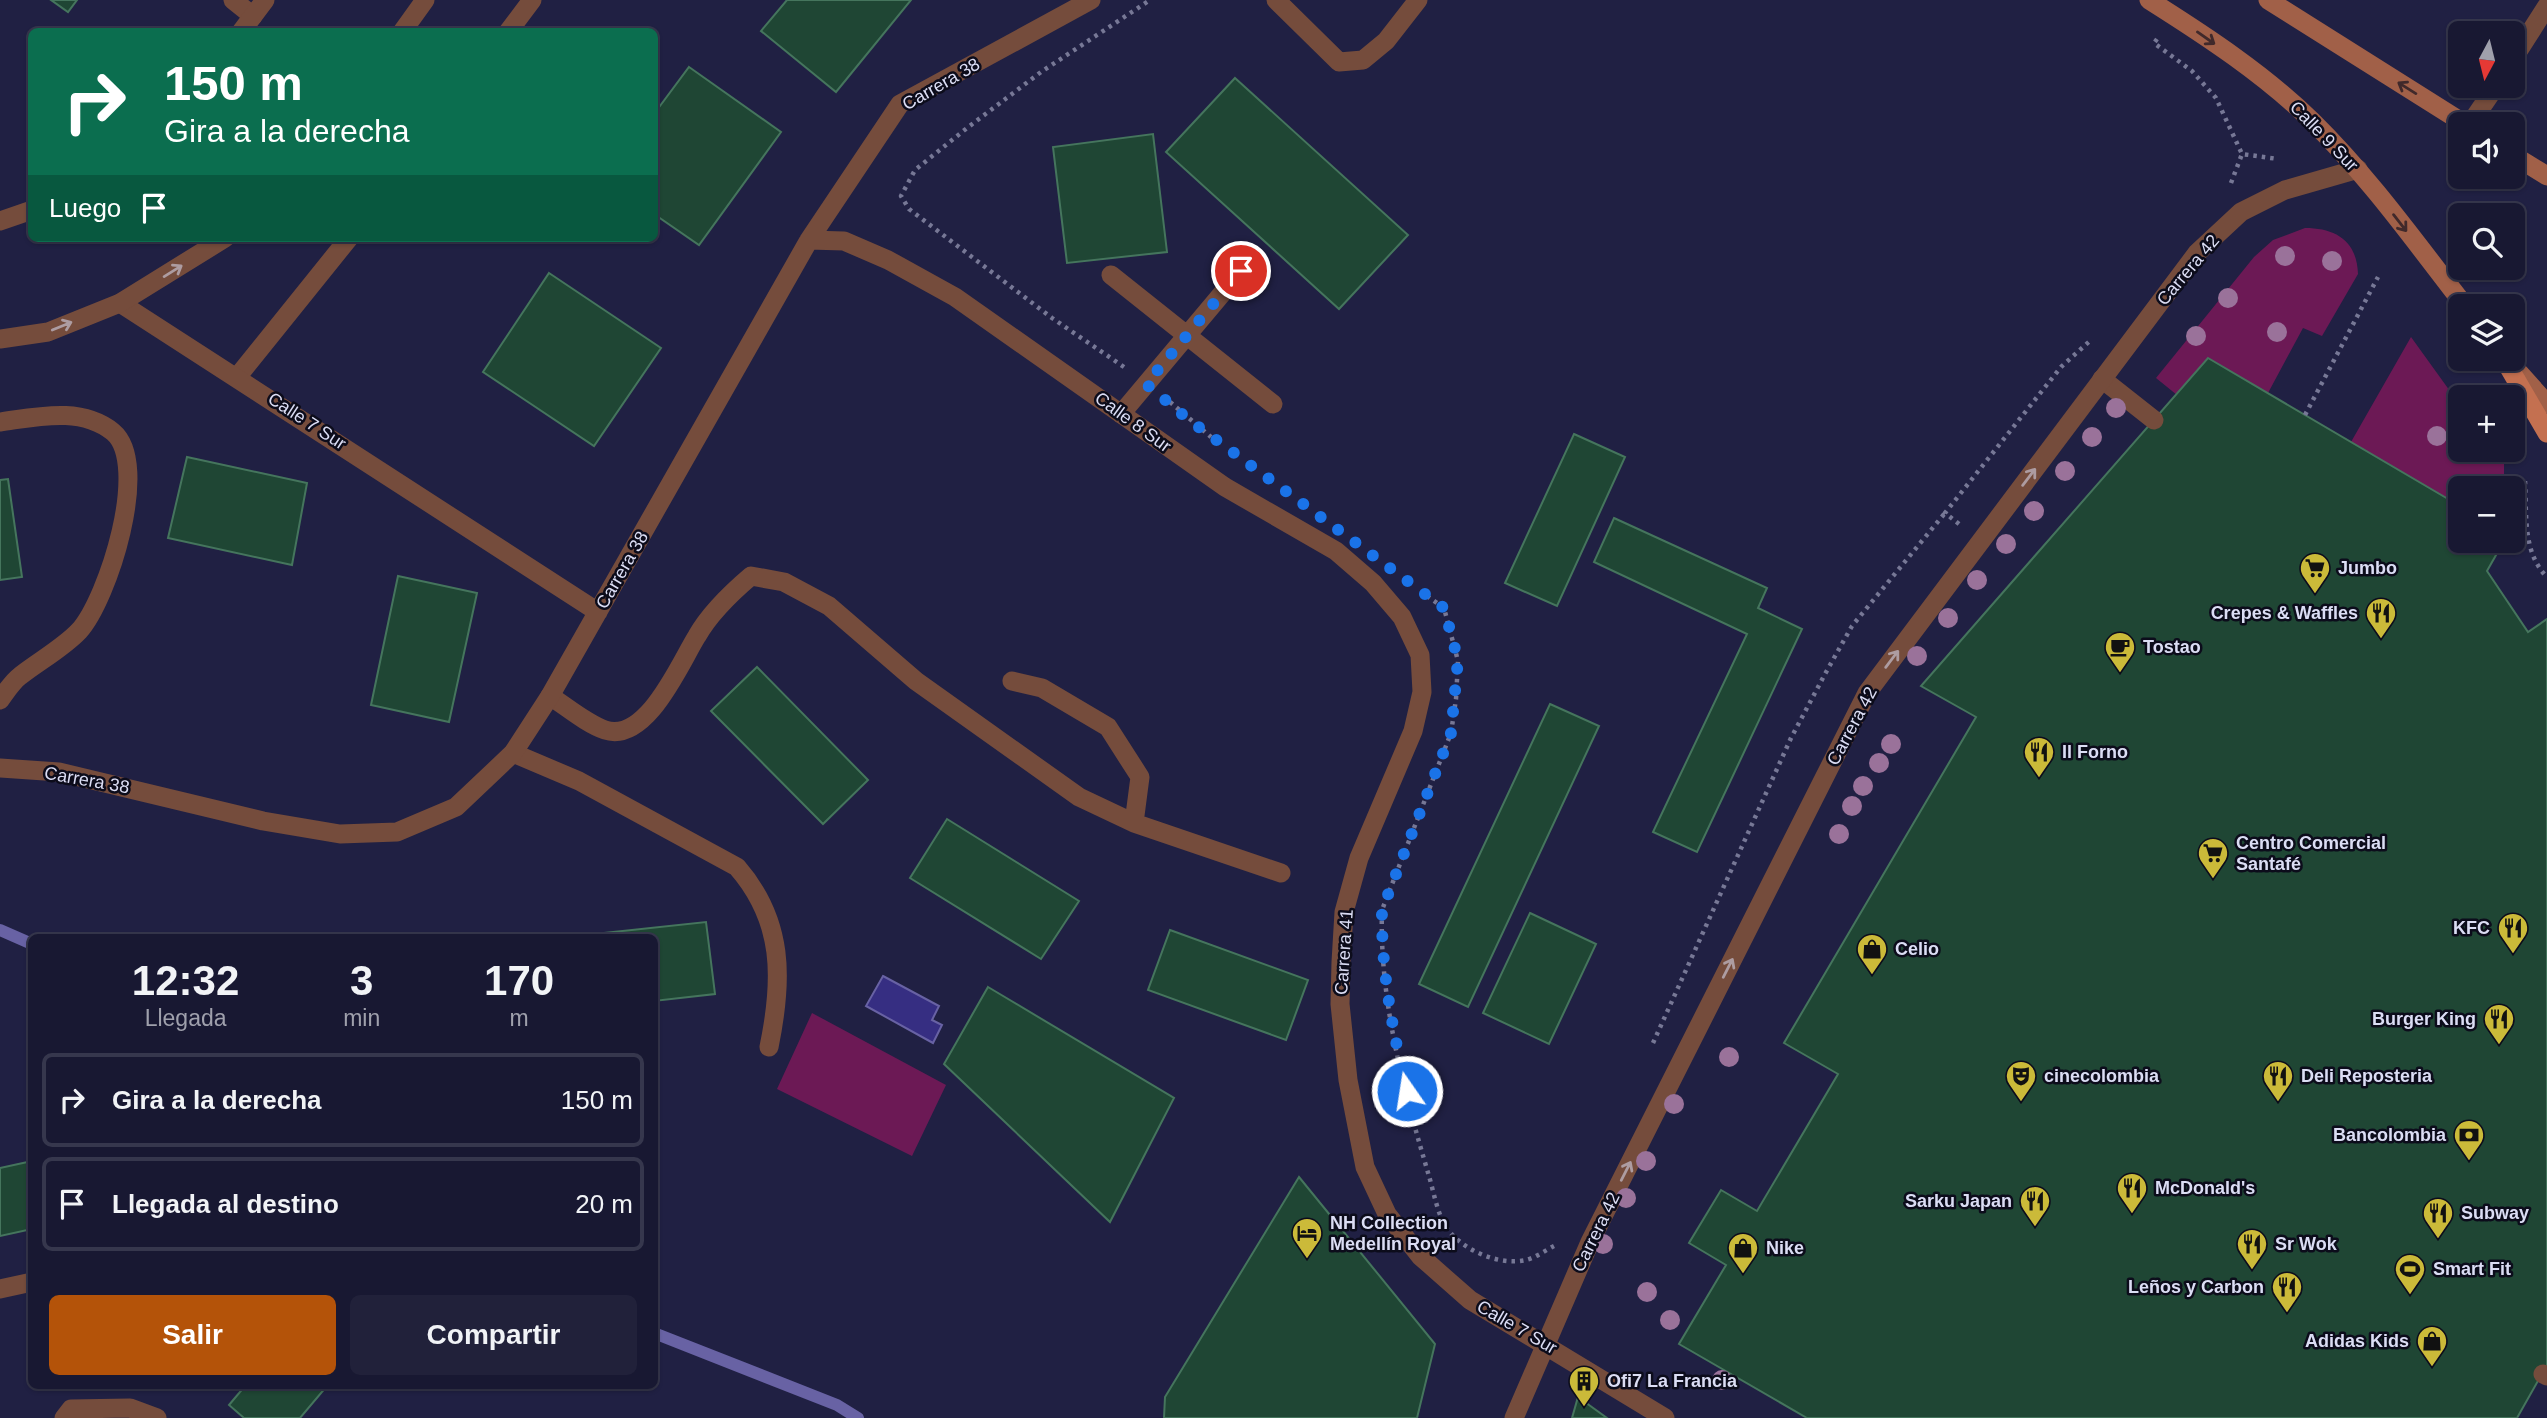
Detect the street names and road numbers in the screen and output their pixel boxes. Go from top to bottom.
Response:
street label: Carrera 38 [899,54,983,114]
street label: Calle 9 Sur [2286,97,2362,175]
street label: Carrera 42 [2153,231,2223,309]
street label: Calle 7 Sur [264,388,350,454]
street label: Calle 8 Sur [1091,388,1175,456]
street label: Carrera 38 [592,528,652,612]
street label: Carrera 42 [1823,683,1881,769]
street label: Carrera 38 [43,763,131,797]
street label: Carrera 41 [1331,908,1357,996]
street label: Carrera 42 [1568,1189,1624,1275]
street label: Calle 7 Sur [1473,1296,1561,1358]

